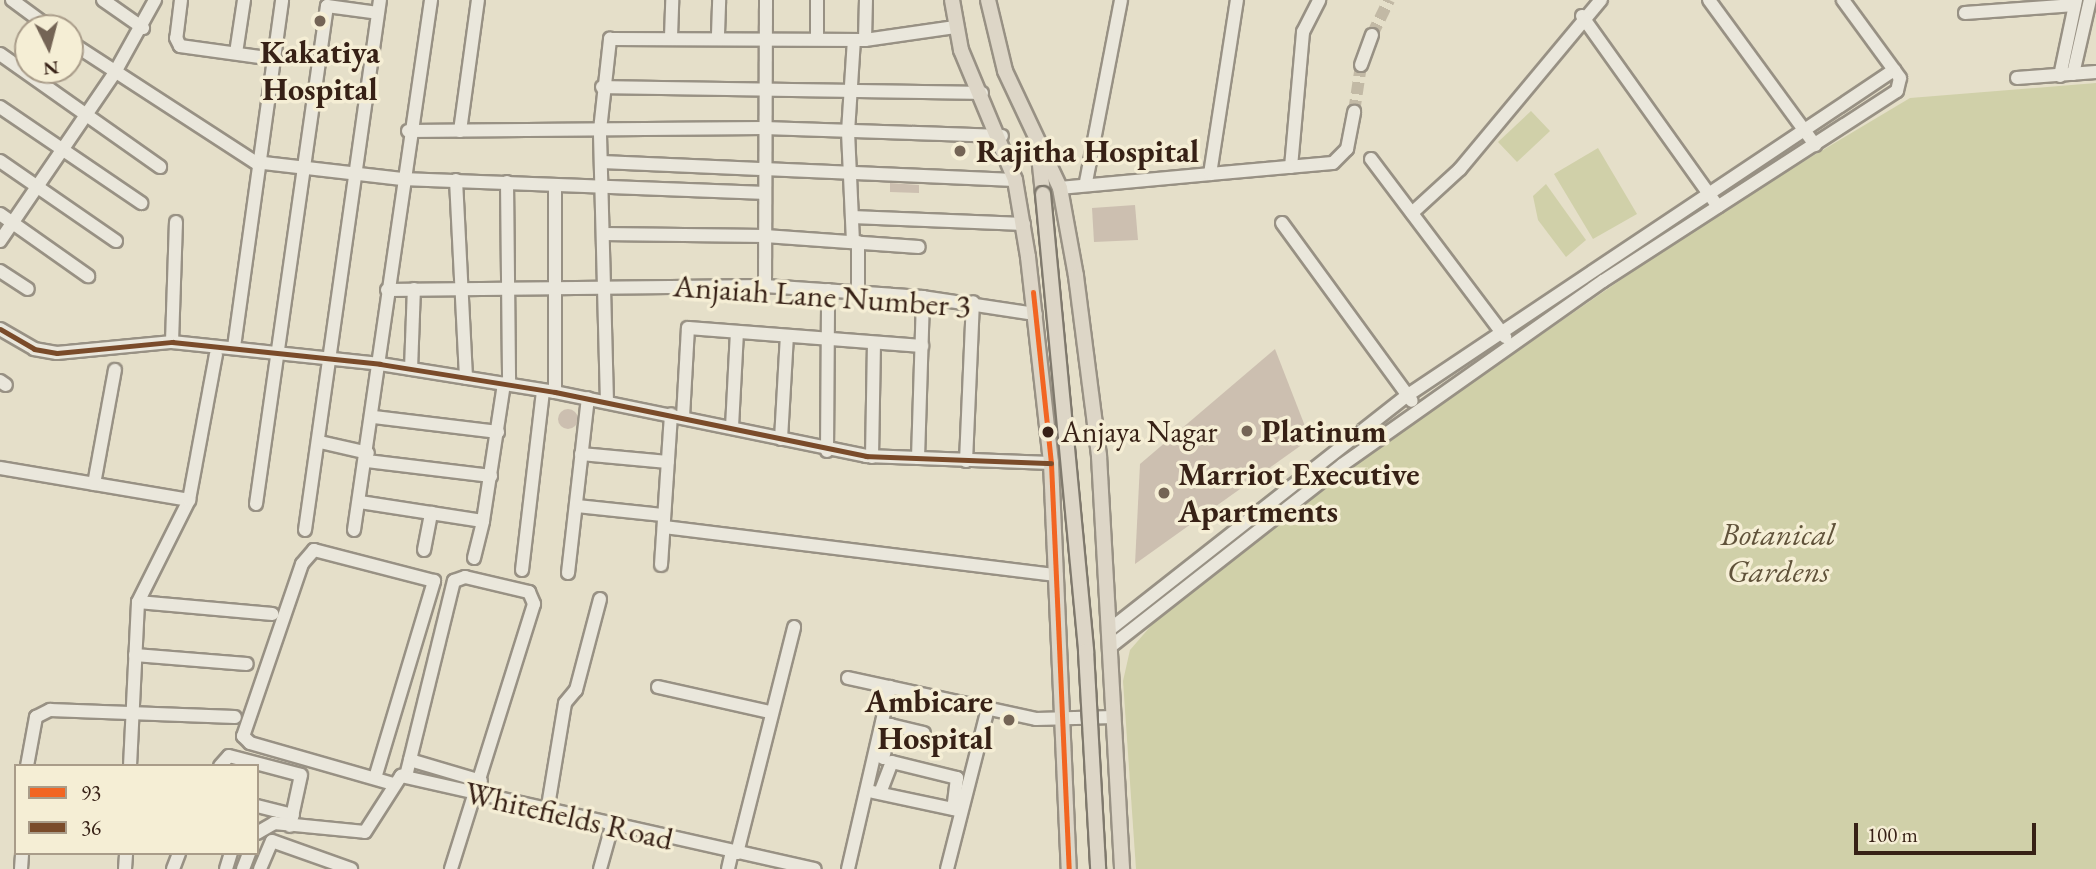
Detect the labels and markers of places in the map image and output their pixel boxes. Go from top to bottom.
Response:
marker: Kakatiya Hospital [310,11,330,31]
place label: Kakatiya Hospital [260,34,380,109]
place label: Rajitha Hospital [976,132,1199,170]
marker: Rajitha Hospital [950,141,970,161]
place label: Platinum [1261,412,1387,450]
place label: Anjaya Nagar [1061,414,1217,450]
marker: Platinum [1239,423,1255,439]
marker: Anjaya Nagar [1041,425,1055,439]
place label: Marriot Executive Apartments [1178,456,1420,531]
marker: Marriot Executive Apartments [1156,485,1172,501]
place label: Ambicare Hospital [865,683,993,758]
marker: Ambicare Hospital [999,710,1019,730]

